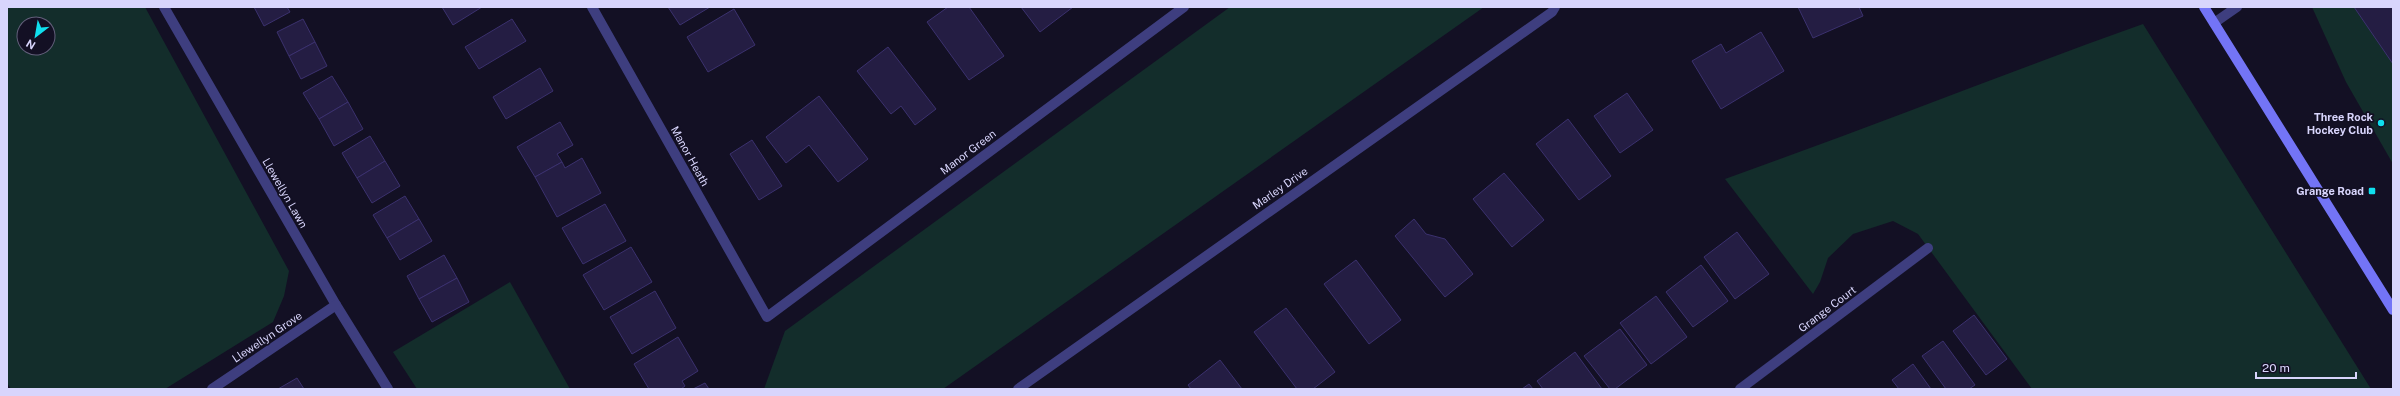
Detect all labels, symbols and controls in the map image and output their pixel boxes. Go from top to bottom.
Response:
north arrow [16,16,56,56]
text: N [24,37,38,52]
place label: Three Rock Hockey Club [2307,111,2374,136]
marker: Three Rock Hockey Club [2376,118,2386,128]
street label: Manor Heath [669,124,711,188]
street label: Manor Green [938,127,998,177]
street label: Llewellyn Lawn [260,156,310,230]
street label: Marley Drive [1250,165,1310,211]
place label: Grange Road [2296,185,2364,197]
marker: Grange Road [2367,186,2377,196]
street label: Grange Court [1796,284,1858,334]
street label: Llewellyn Grove [230,309,304,365]
scale bar [2256,354,2356,380]
text: 20 m [2262,361,2290,375]

